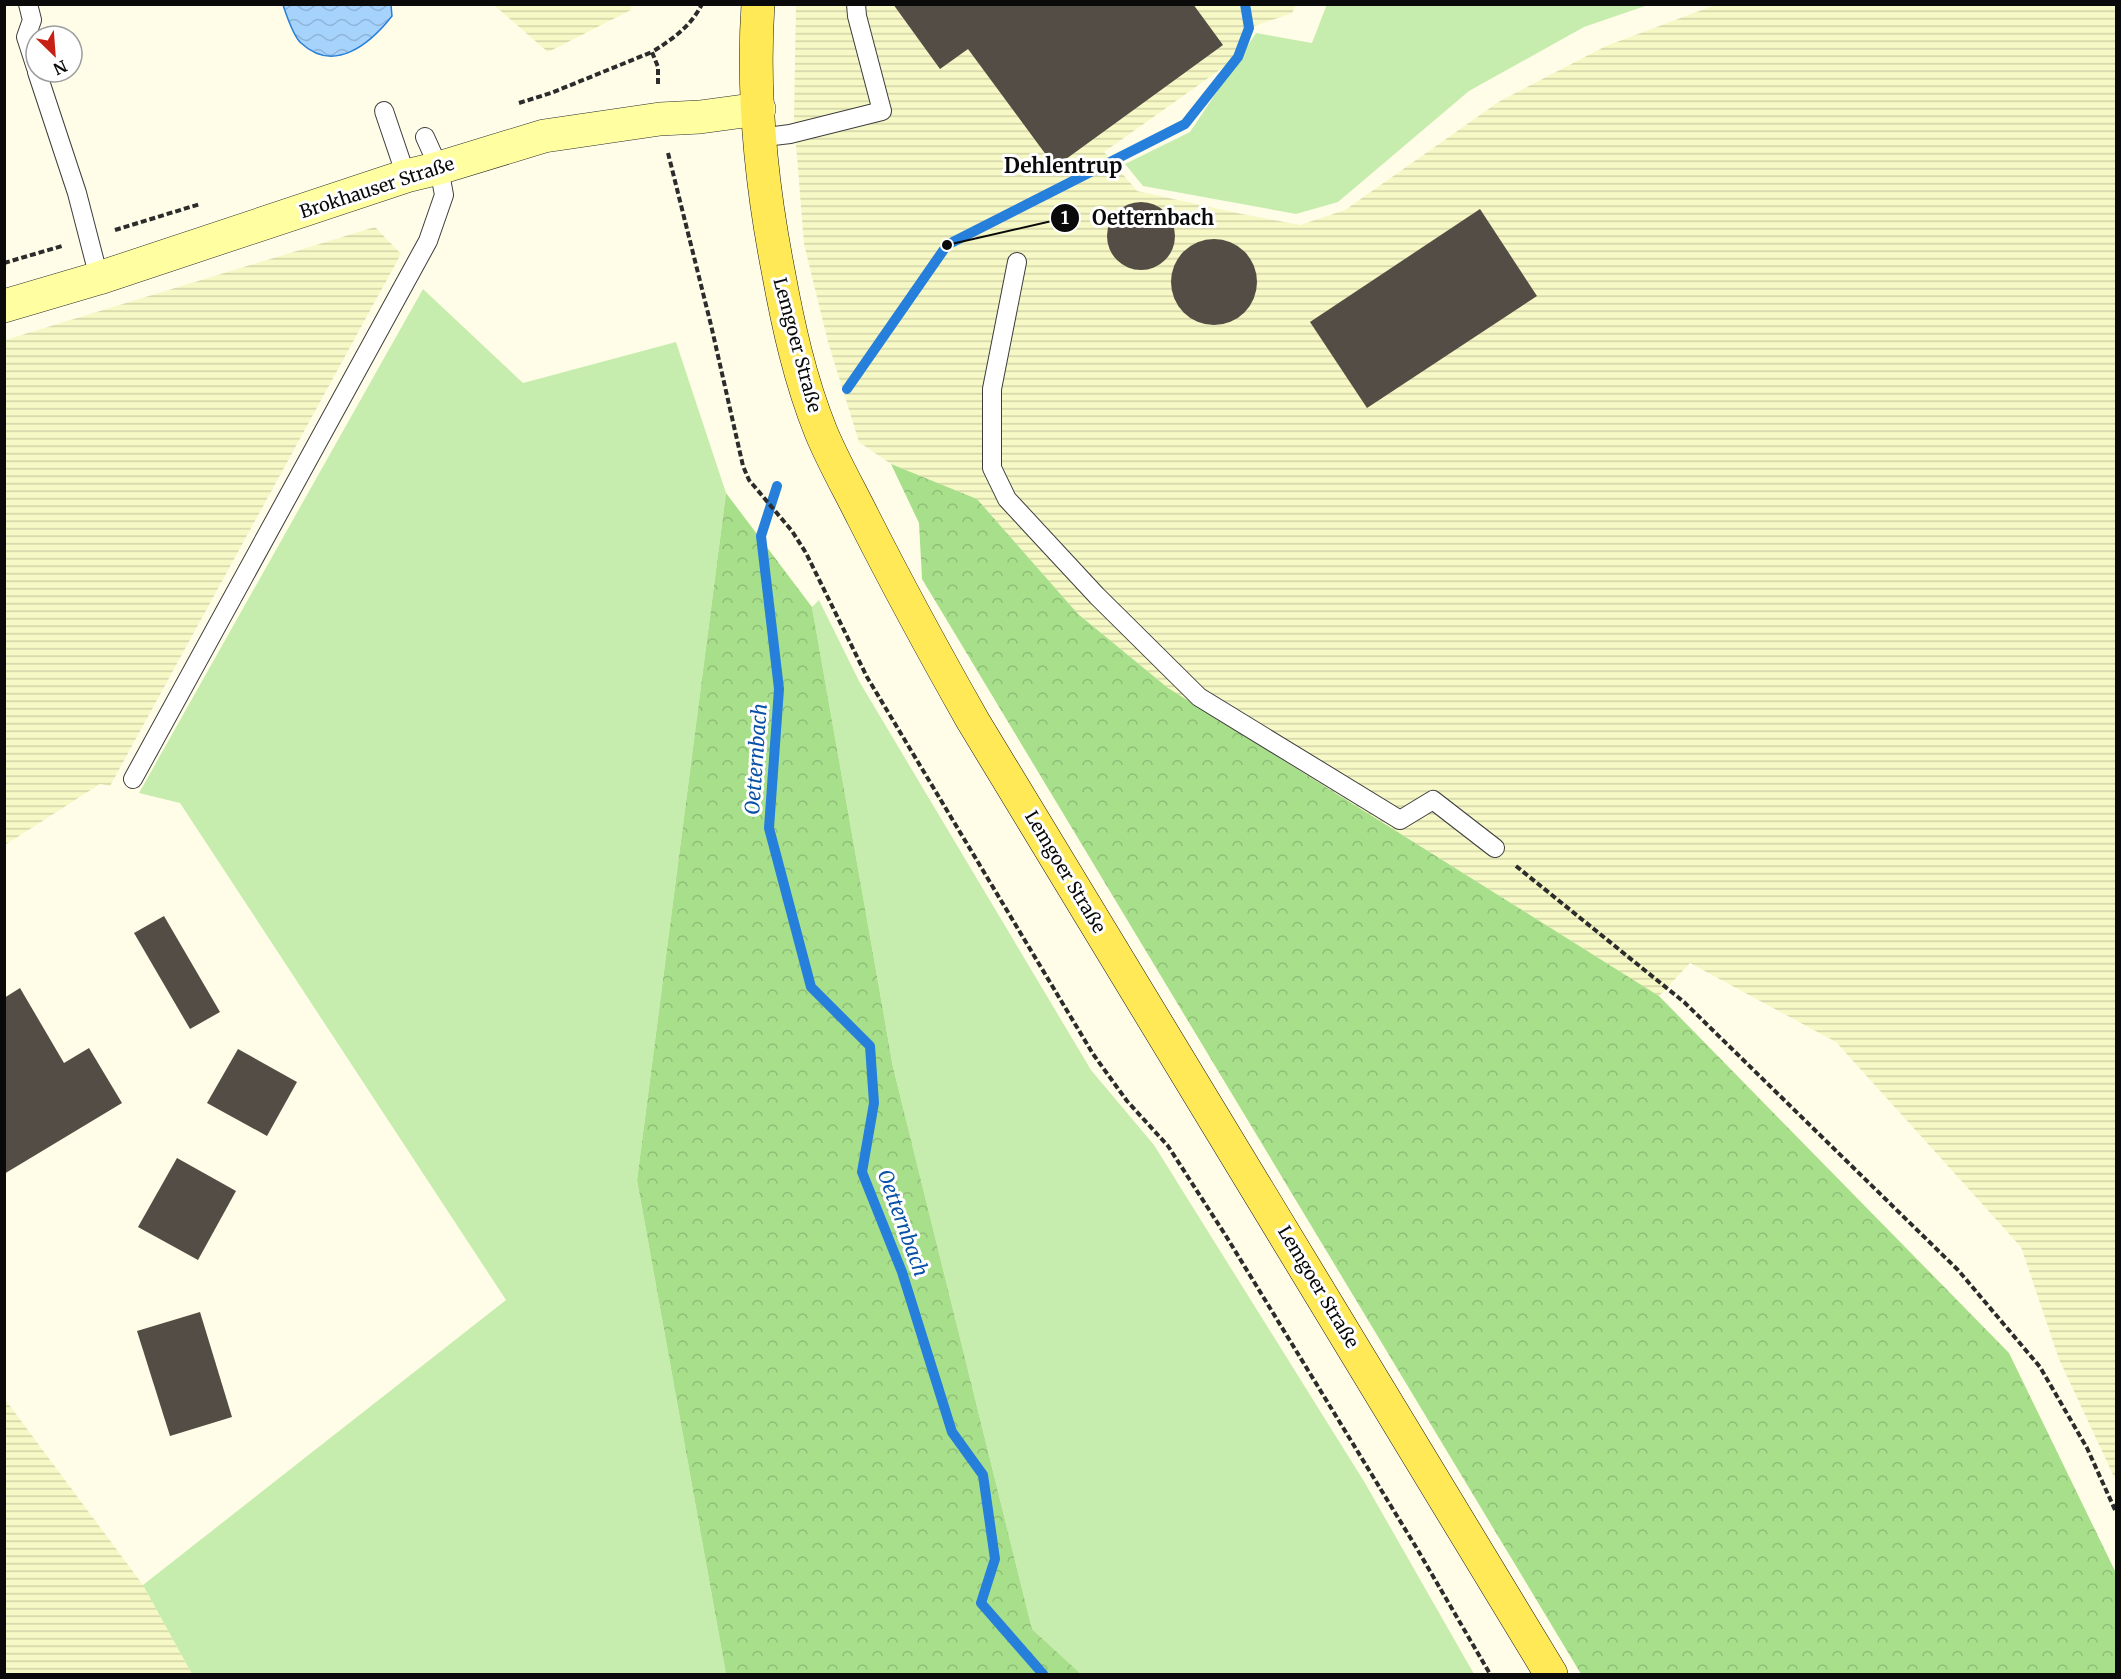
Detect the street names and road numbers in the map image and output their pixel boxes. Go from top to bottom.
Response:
street label: Brokhauser Straße [297,152,457,223]
street label: Lemgoer Straße [768,275,827,415]
street label: Lemgoer Straße [1020,806,1111,937]
street label: Lemgoer Straße [1273,1221,1364,1352]

